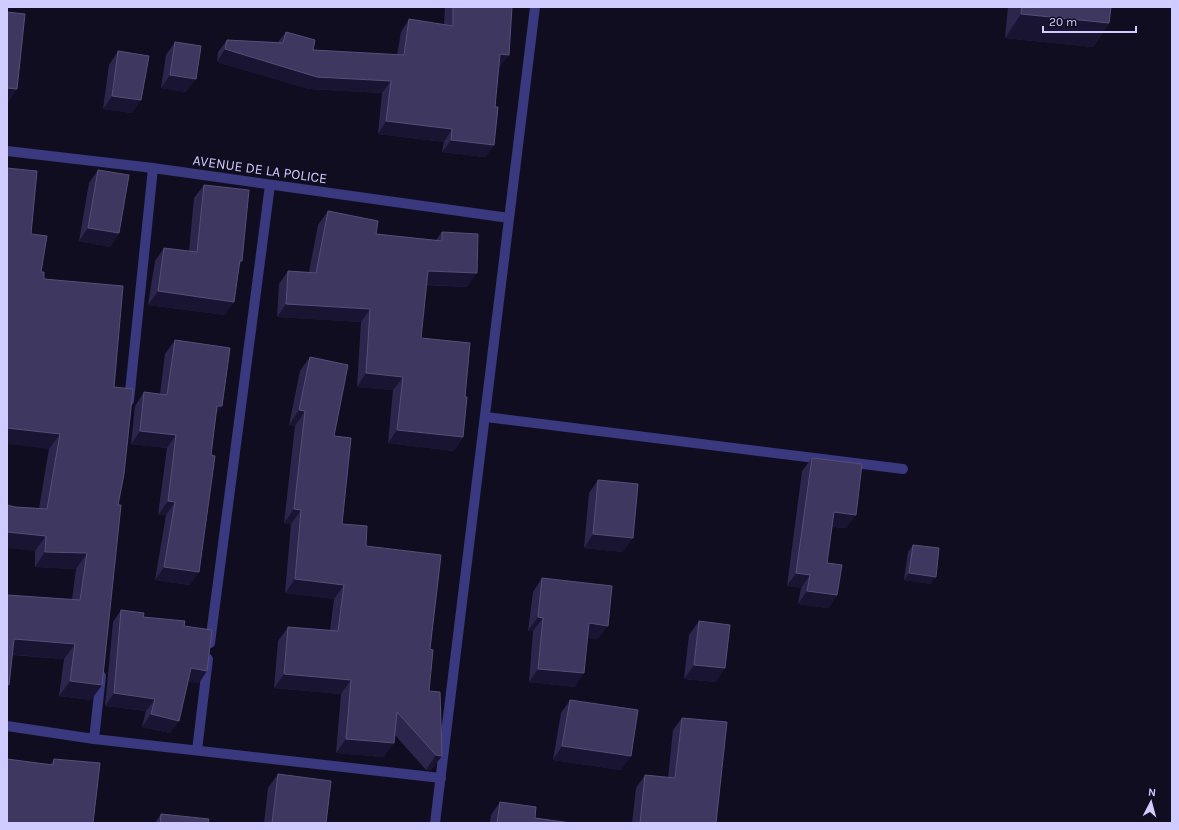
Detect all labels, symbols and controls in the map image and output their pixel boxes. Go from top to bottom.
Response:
scale bar [1043,8,1136,34]
text: 20 m [1049,15,1077,29]
street label: AVENUE DE LA POLICE [192,152,328,187]
north arrow [1131,782,1171,822]
text: N [1147,786,1157,799]

